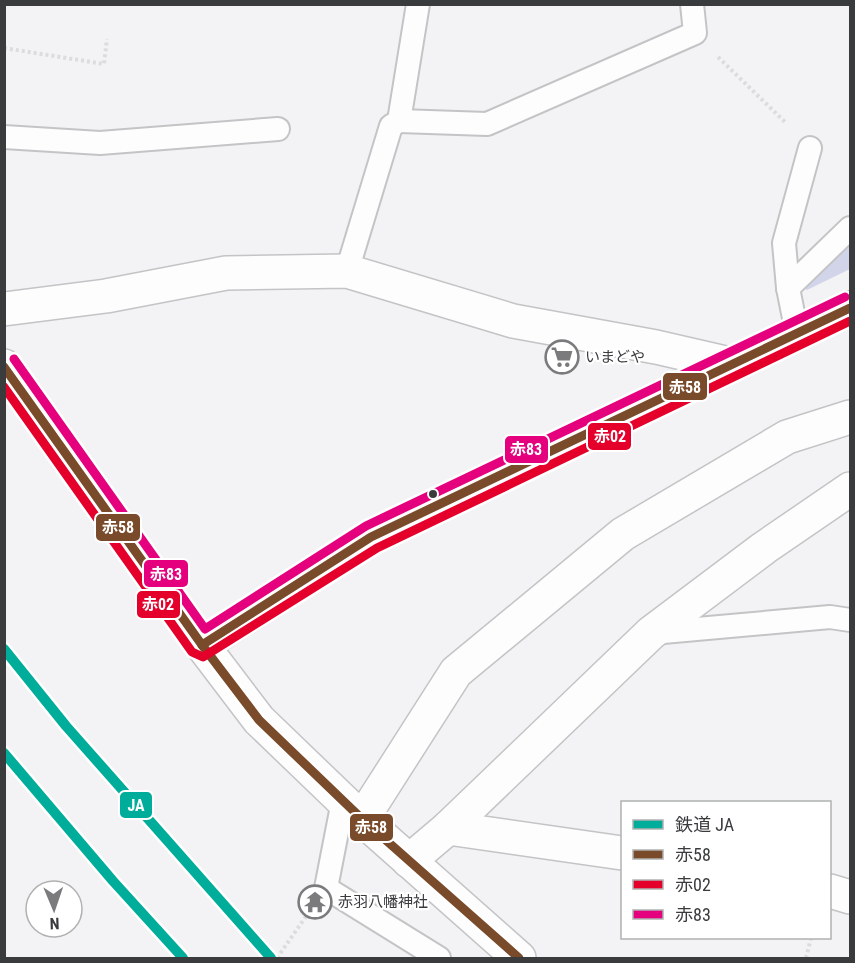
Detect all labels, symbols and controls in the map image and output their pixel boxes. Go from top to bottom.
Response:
supermarket icon: いまどや [544,339,580,375]
place label: いまどや [585,348,645,366]
line badge: 赤58 [662,372,708,401]
text: 赤58 [669,378,701,397]
line badge: 赤02 [587,422,632,451]
text: 赤02 [594,427,626,446]
line badge: 赤83 [504,435,549,464]
text: 赤83 [510,440,542,459]
unlabelled marker [427,488,439,500]
line badge: 赤58 [95,513,141,542]
text: 赤58 [102,518,134,537]
line badge: 赤83 [143,559,189,588]
text: 赤83 [150,565,182,584]
line badge: 赤02 [136,590,181,619]
text: 赤02 [142,595,174,614]
line badge: JA [119,791,153,819]
text: JA [127,796,145,815]
legend [621,801,831,939]
line badge: 赤58 [349,813,394,842]
text: 鉄道 JA [675,814,735,835]
text: 赤58 [355,818,387,837]
text: 赤58 [675,844,711,865]
text: 赤02 [675,874,711,895]
north arrow [24,879,84,939]
temple icon: 赤羽八幡神社 [297,884,333,920]
place label: 赤羽八幡神社 [338,893,428,911]
text: 赤83 [675,904,711,925]
text: N [49,914,60,933]

